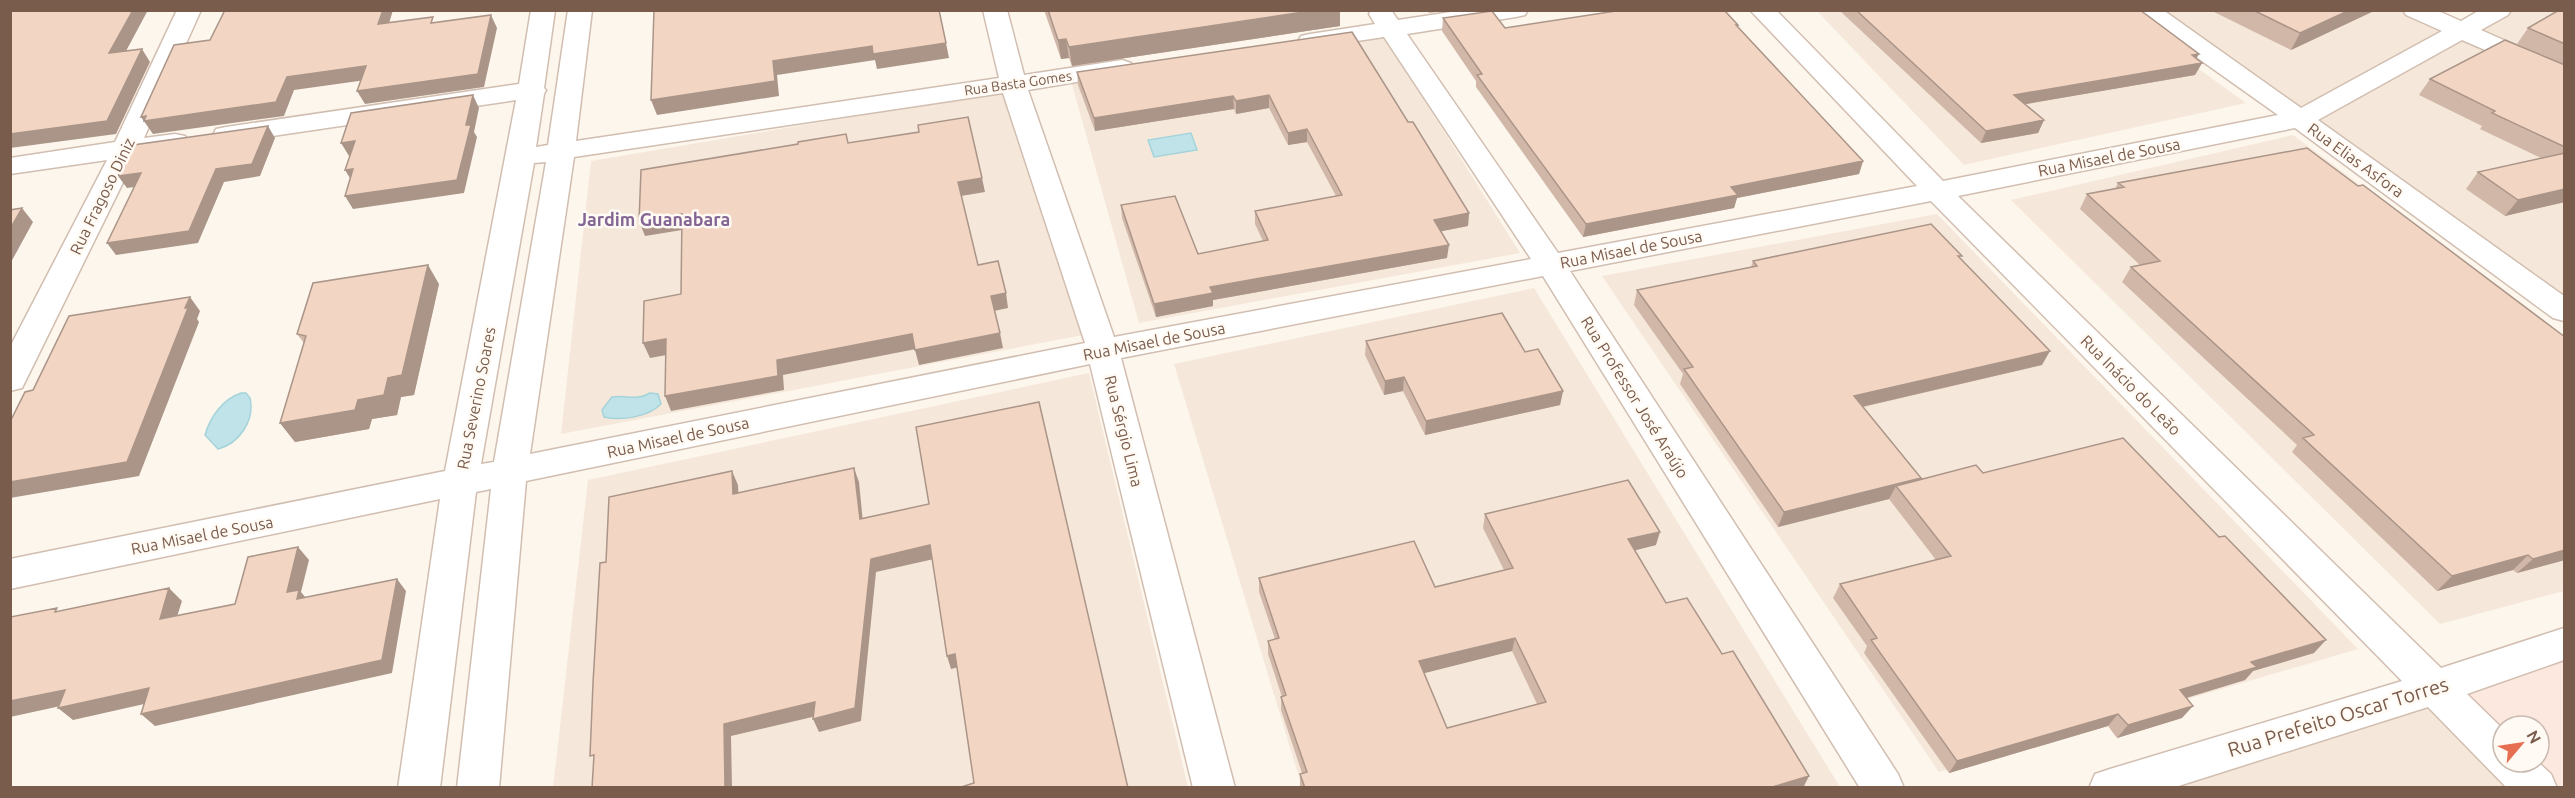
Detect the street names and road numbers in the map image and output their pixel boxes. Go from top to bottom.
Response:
street label: Rua Basta Gomes [963,68,1073,98]
street label: Rua Elias Asfora [2305,119,2407,201]
street label: Rua Misael de Sousa [2036,134,2182,180]
street label: Rua Fragoso Diniz [66,135,138,257]
street label: Rua Misael de Sousa [1558,226,1704,272]
street label: Rua Professor José Araújo [1578,313,1692,481]
street label: Rua Misael de Sousa [1081,318,1227,364]
street label: Rua Severino Soares [453,325,499,471]
street label: Rua Inácio do Leão [2077,331,2185,439]
street label: Rua Sérgio Lima [1101,373,1147,489]
street label: Rua Misael de Sousa [605,413,751,461]
street label: Rua Misael de Sousa [129,512,275,558]
street label: Rua Prefeito Oscar Torres [2225,672,2451,761]

